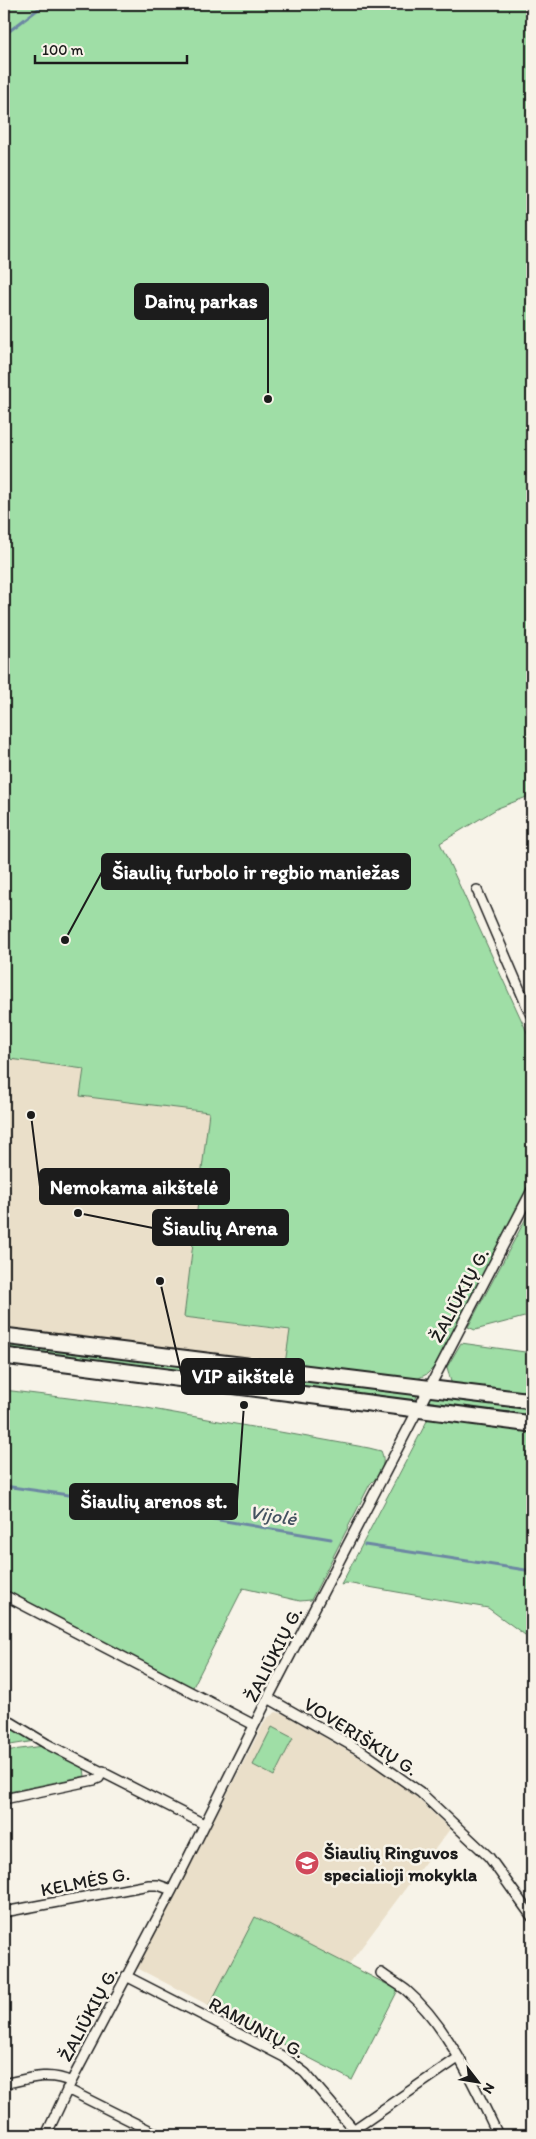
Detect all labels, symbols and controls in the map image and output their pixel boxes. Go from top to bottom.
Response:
scale bar [35,32,188,64]
text: 100 m [42,41,84,59]
callout: Dainų parkas [135,284,268,319]
text: Dainų parkas [144,289,258,314]
callout: Šiaulių furbolo ir regbio maniežas [102,854,410,889]
text: Šiaulių furbolo ir regbio maniežas [112,860,400,885]
callout: Nemokama aikštelė [40,1169,229,1204]
text: Nemokama aikštelė [50,1175,219,1199]
callout: Šiaulių Arena [153,1210,288,1245]
text: Šiaulių Arena [162,1216,278,1241]
street label: ŽALIŪKIŲ G. [425,1244,494,1346]
callout: VIP aikštelė [182,1359,304,1394]
text: VIP aikštelė [192,1364,295,1388]
callout: Šiaulių arenos st. [70,1484,237,1519]
text: Šiaulių arenos st. [80,1489,228,1514]
water label: Vijolė [248,1499,300,1531]
street label: ŽALIŪKIŲ G. [240,1603,307,1706]
street label: VOVERIŠKIŲ G. [300,1692,422,1781]
place label: Šiaulių Ringuvos specialioji mokykla [324,1841,478,1886]
school or university icon: Šiaulių Ringuvos specialioji mokykla [294,1850,320,1876]
street label: KELMĖS G. [39,1862,132,1901]
street label: ŽALIŪKIŲ G. [54,1963,123,2065]
street label: RAMUNIŲ G. [205,1992,309,2063]
north arrow [454,2056,504,2106]
text: N [479,2080,498,2097]

